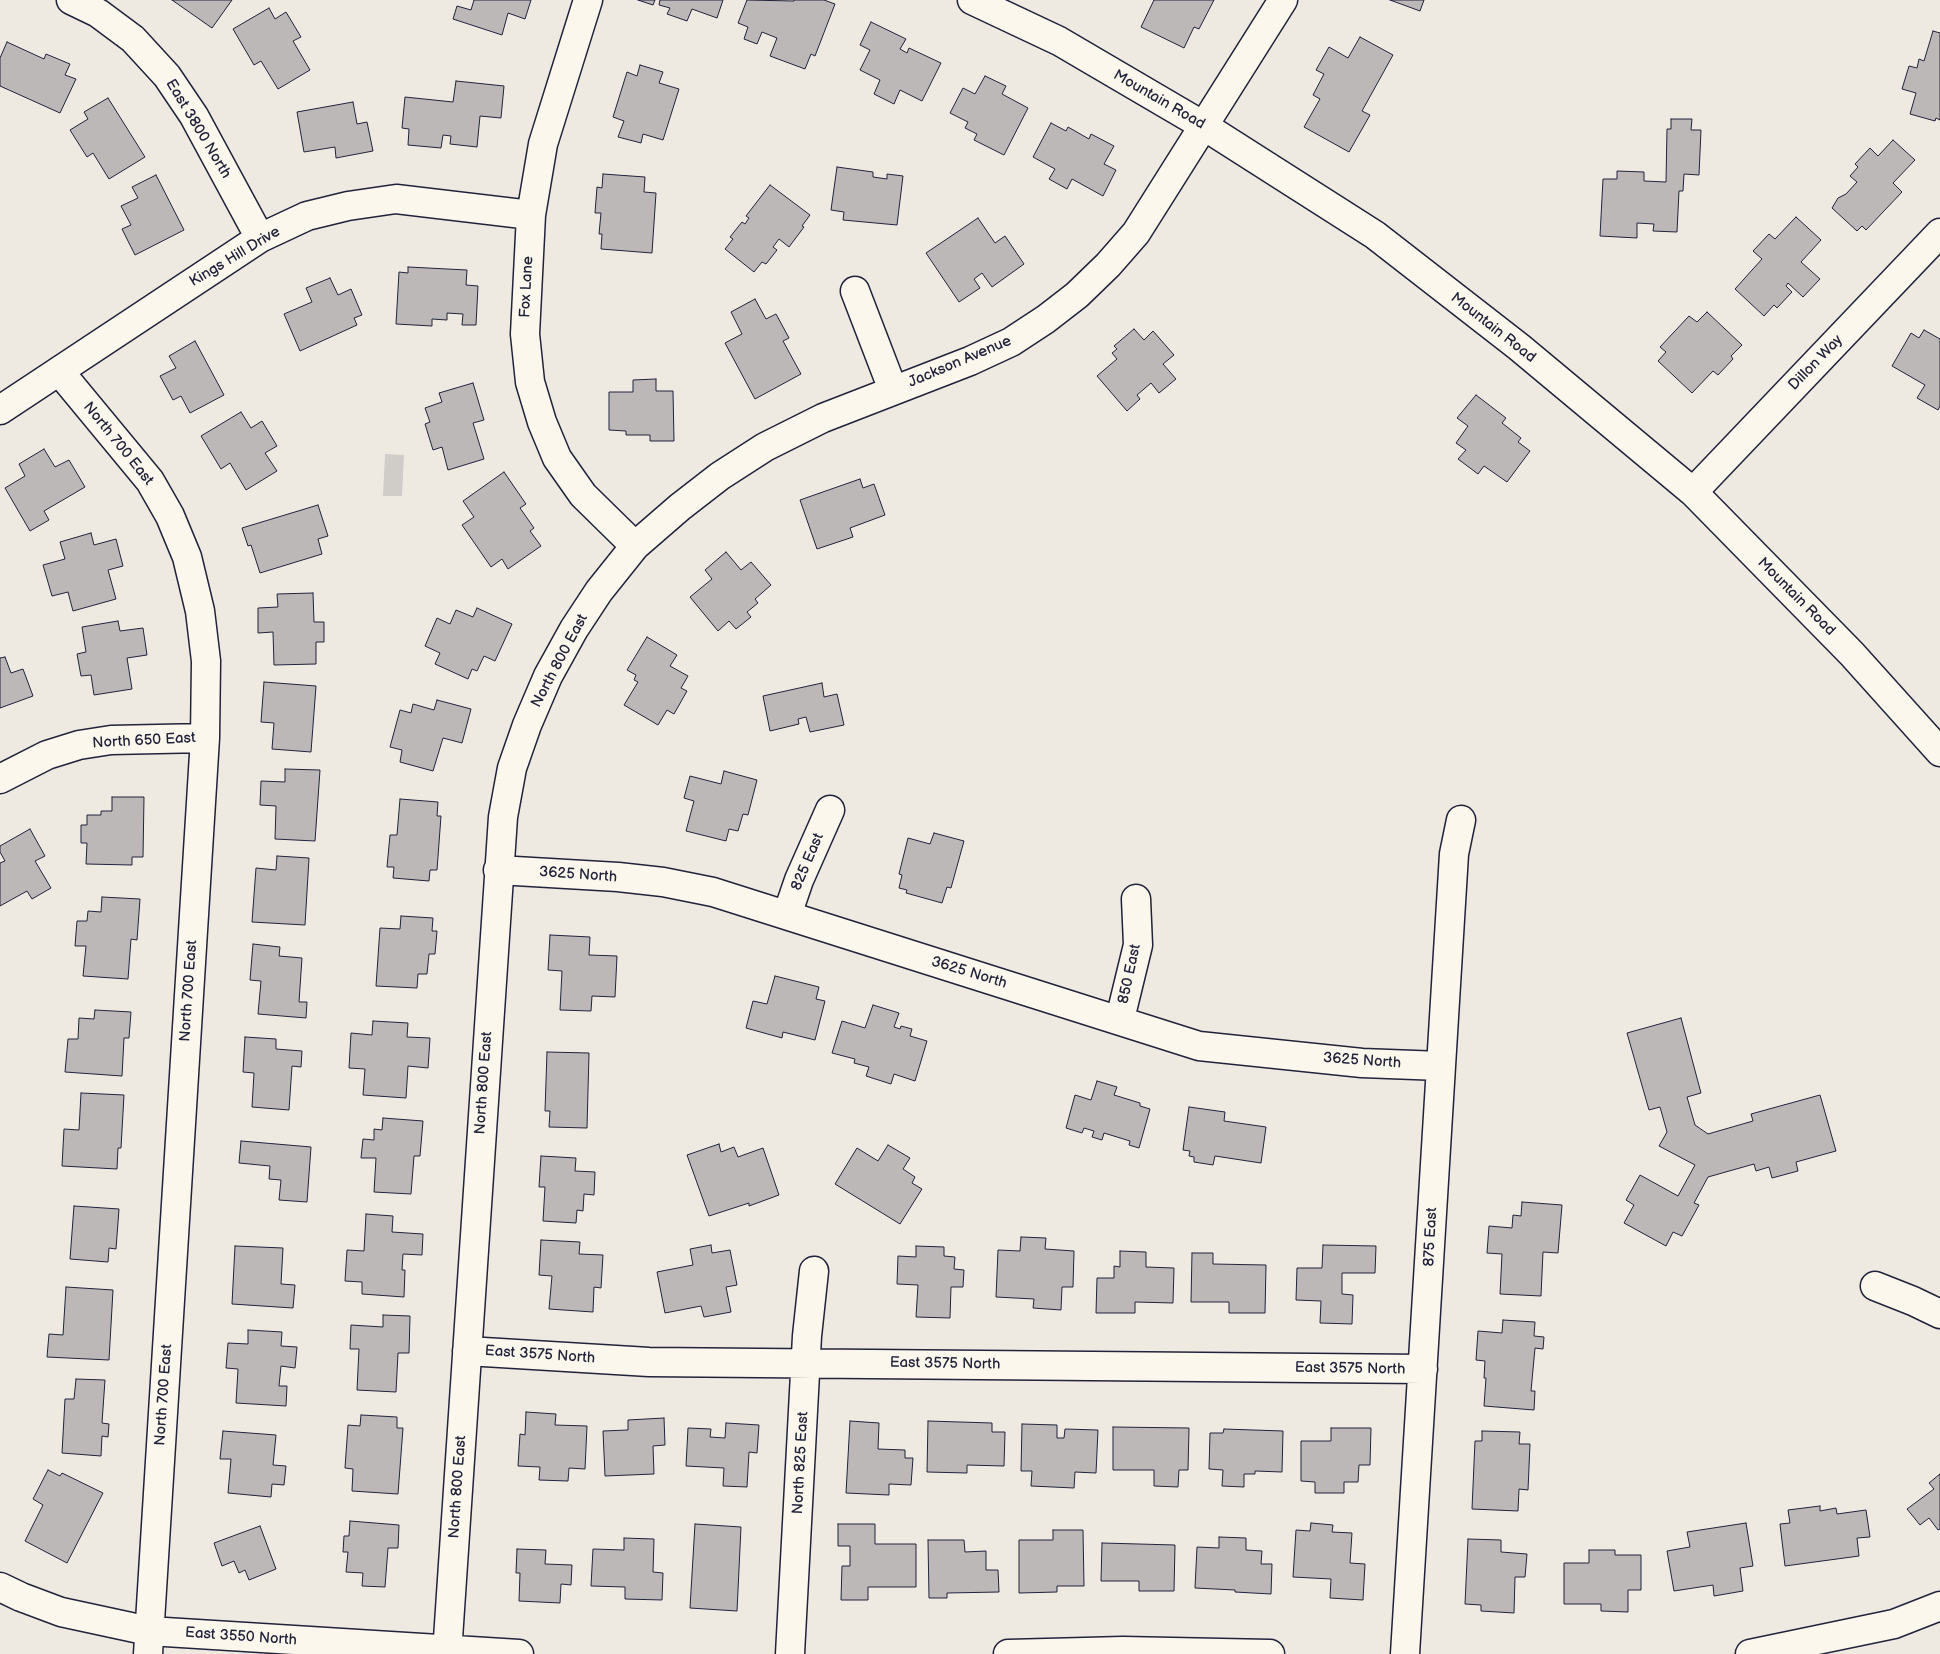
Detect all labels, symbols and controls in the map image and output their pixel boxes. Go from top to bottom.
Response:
street label: Mountain Road [1110,66,1208,134]
street label: East 3800 North [161,76,235,182]
street label: Kings Hill Drive [187,223,283,291]
street label: Fox Lane [516,256,538,318]
street label: Mountain Road [1447,289,1539,367]
street label: Jackson Avenue [906,332,1014,392]
street label: Dillon Way [1785,332,1847,394]
street label: North 700 East [79,399,157,489]
street label: Mountain Road [1753,554,1839,640]
street label: North 800 East [528,611,592,711]
street label: North 650 East [92,729,196,753]
street label: 825 East [788,831,828,893]
street label: 3625 North [538,863,618,887]
street label: North 700 East [176,940,202,1042]
street label: 850 East [1115,942,1145,1006]
street label: 3625 North [929,953,1009,993]
street label: North 800 East [471,1031,497,1135]
street label: 3625 North [1322,1049,1402,1073]
street label: 875 East [1420,1207,1442,1267]
street label: East 3575 North [484,1342,596,1368]
street label: North 700 East [151,1344,177,1446]
street label: East 3575 North [890,1354,1000,1374]
street label: East 3575 North [1295,1359,1405,1379]
street label: North 825 East [789,1411,813,1515]
street label: North 800 East [445,1435,471,1539]
street label: East 3550 North [184,1624,298,1650]

